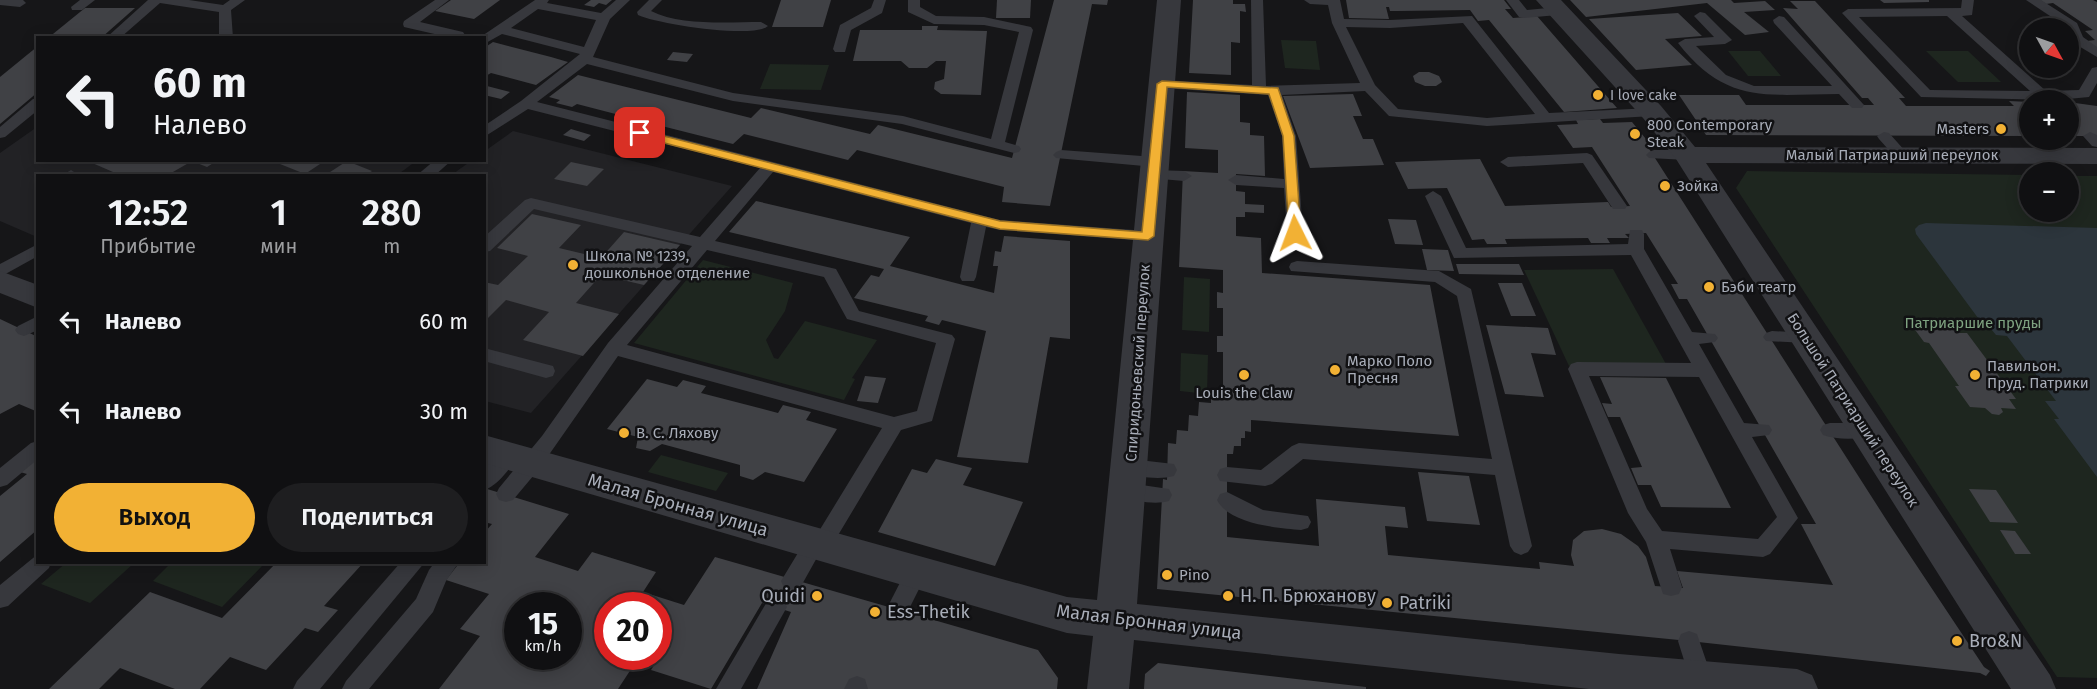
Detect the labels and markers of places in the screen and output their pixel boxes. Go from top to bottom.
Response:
place label: I love cake [1610,87,1677,104]
marker: I love cake [1591,88,1605,102]
pin [614,107,665,158]
place label: 800 Contemporary Steak [1647,116,1773,151]
place label: Masters [1936,120,1989,138]
marker: Masters [1994,122,2008,136]
marker: 800 Contemporary Steak [1628,127,1642,141]
place label: Зойка [1677,177,1718,195]
marker: Зойка [1658,179,1672,193]
place label: Школа № 1239, дошкольное отделение [585,247,750,282]
marker: Школа № 1239, дошкольное отделение [566,258,580,272]
place label: Бэби театр [1721,278,1796,296]
marker: Бэби театр [1702,280,1716,294]
place label: Марко Поло Пресня [1347,352,1432,387]
place label: Павильон. Пруд. Патрики [1987,357,2089,392]
marker: Марко Поло Пресня [1328,363,1342,377]
marker: Louis the Claw [1237,368,1251,382]
marker: Павильон. Пруд. Патрики [1968,368,1982,382]
place label: Louis the Claw [1195,384,1293,402]
place label: В. С. Ляхову [636,424,719,442]
marker: В. С. Ляхову [617,426,631,440]
place label: Pino [1179,566,1210,584]
marker: Pino [1160,568,1174,582]
place label: Quidi [761,585,805,607]
place label: Н. П. Брюханову [1240,585,1376,607]
marker: Quidi [810,589,824,603]
marker: Н. П. Брюханову [1221,589,1235,603]
place label: Patriki [1399,592,1451,614]
marker: Patriki [1380,596,1394,610]
place label: Ess-Thetik [887,601,971,623]
marker: Ess-Thetik [868,605,882,619]
place label: Bro&N [1969,630,2022,652]
marker: Bro&N [1950,634,1964,648]

